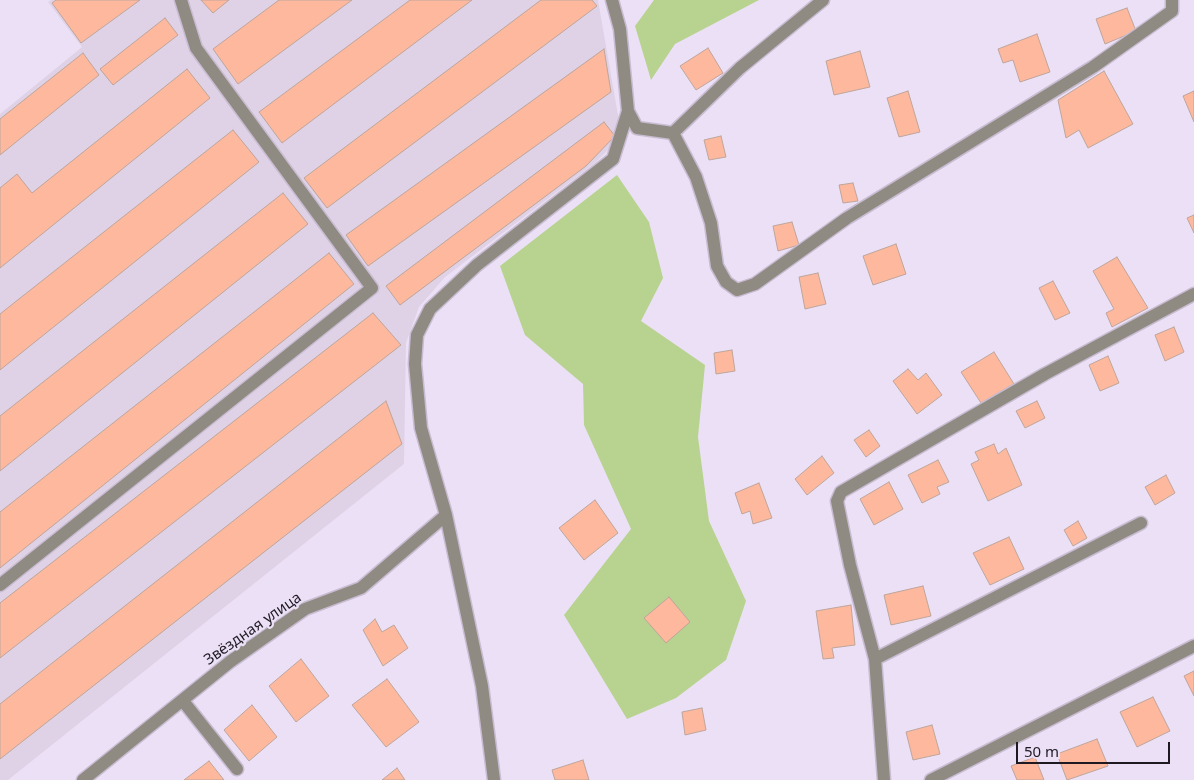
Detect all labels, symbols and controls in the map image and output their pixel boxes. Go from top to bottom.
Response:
street label: Звёздная улица [201,589,305,669]
scale bar [1019,732,1173,764]
text: 50 m [1024,741,1059,761]

